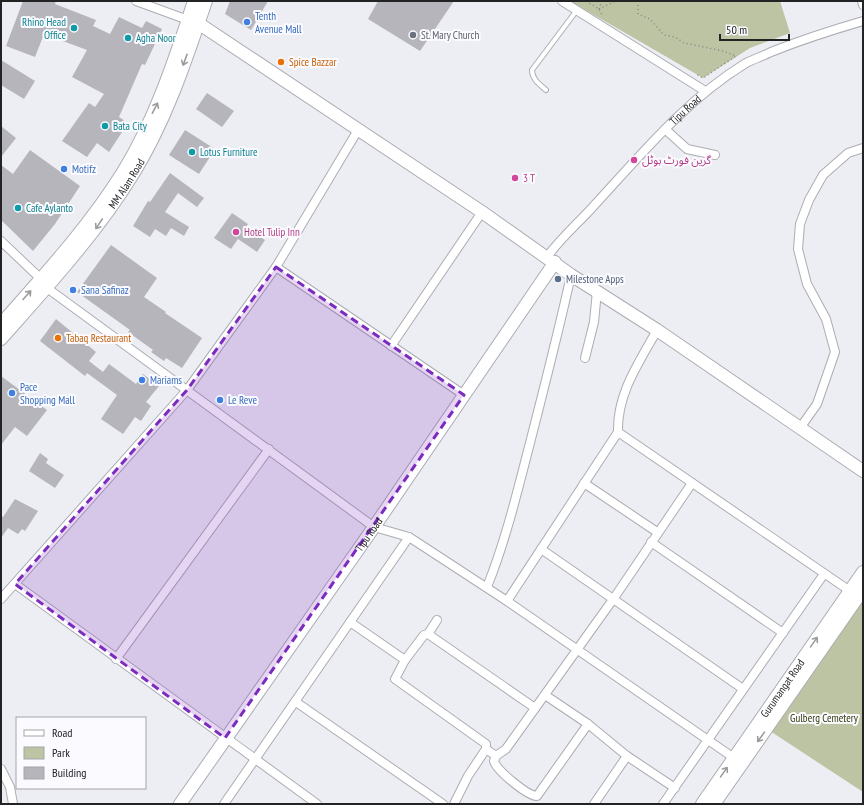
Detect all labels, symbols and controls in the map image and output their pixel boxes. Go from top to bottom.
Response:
place label: Tenth Avenue Mall [255,9,302,36]
place label: Rhino Head Office [22,15,66,42]
scale bar [720,16,789,42]
marker: Tenth Avenue Mall [242,17,252,27]
text: 50 m [726,22,747,37]
marker: Rhino Head Office [69,23,79,33]
place label: St. Mary Church [421,28,479,42]
marker: St. Mary Church [408,30,418,40]
place label: Agha Noor [136,31,176,45]
marker: Agha Noor [123,33,133,43]
one-way arrow [181,54,188,67]
place label: Spice Bazzar [289,55,336,69]
marker: Spice Bazzar [276,57,286,67]
street label: Tipu Road [666,92,704,128]
one-way arrow [152,102,160,114]
place label: Bata City [113,119,148,133]
marker: Bata City [100,121,110,131]
place label: Lotus Furniture [200,145,258,159]
marker: Lotus Furniture [187,147,197,157]
place label: گرین فورٹ ہوٹل [642,153,712,167]
marker: گرین فورٹ ہوٹل [629,155,639,165]
street label: MM Alam Road [105,156,148,211]
place label: Motifz [72,162,96,176]
marker: Motifz [59,164,69,174]
place label: 3 T [523,171,535,185]
marker: 3 T [510,173,520,183]
place label: Cafe Aylanto [26,201,73,215]
marker: Cafe Aylanto [13,203,23,213]
one-way arrow [95,219,103,230]
place label: Hotel Tulip Inn [244,225,300,239]
marker: Hotel Tulip Inn [231,227,241,237]
place label: Milestone Apps [566,272,624,286]
marker: Milestone Apps [553,274,563,284]
place label: Sana Safinaz [81,283,129,297]
marker: Sana Safinaz [68,285,78,295]
one-way arrow [22,290,32,300]
place label: Tabaq Restaurant [66,331,131,345]
marker: Tabaq Restaurant [53,333,63,343]
place label: Mariams [150,373,182,387]
marker: Mariams [137,375,147,385]
place label: Pace Shopping Mall [20,380,75,407]
marker: Pace Shopping Mall [7,388,17,398]
place label: Le Reve [228,393,257,407]
marker: Le Reve [215,395,225,405]
street label: Tipu Road [352,515,385,554]
one-way arrow [810,637,818,648]
street label: Gurumangat Road [757,656,808,720]
park label: Gulberg Cemetery [790,711,859,725]
legend [16,717,146,789]
text: Road [52,725,72,740]
one-way arrow [757,732,765,743]
text: Park [52,745,70,760]
text: Building [52,765,87,780]
one-way arrow [720,767,728,778]

